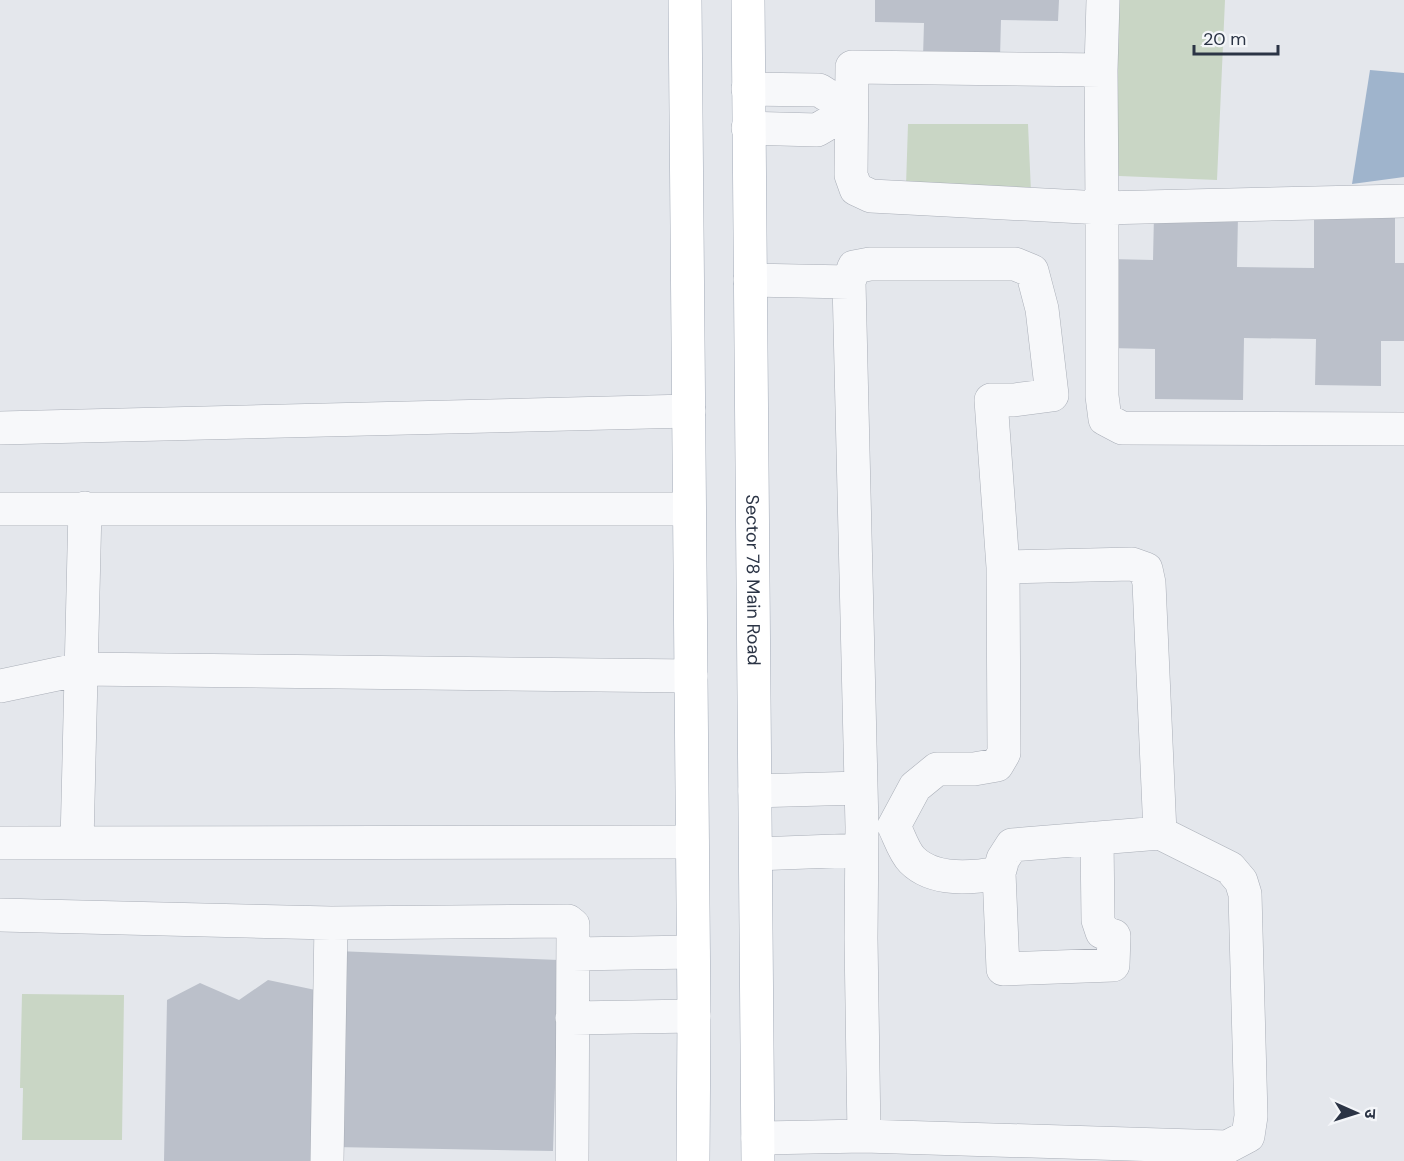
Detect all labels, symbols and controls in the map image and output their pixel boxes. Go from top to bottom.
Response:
scale bar [1194,18,1278,56]
text: 20 m [1203,27,1246,51]
street label: Sector 78 Main Road [740,494,766,666]
north arrow [1326,1083,1386,1143]
text: उ [1360,1109,1381,1120]

